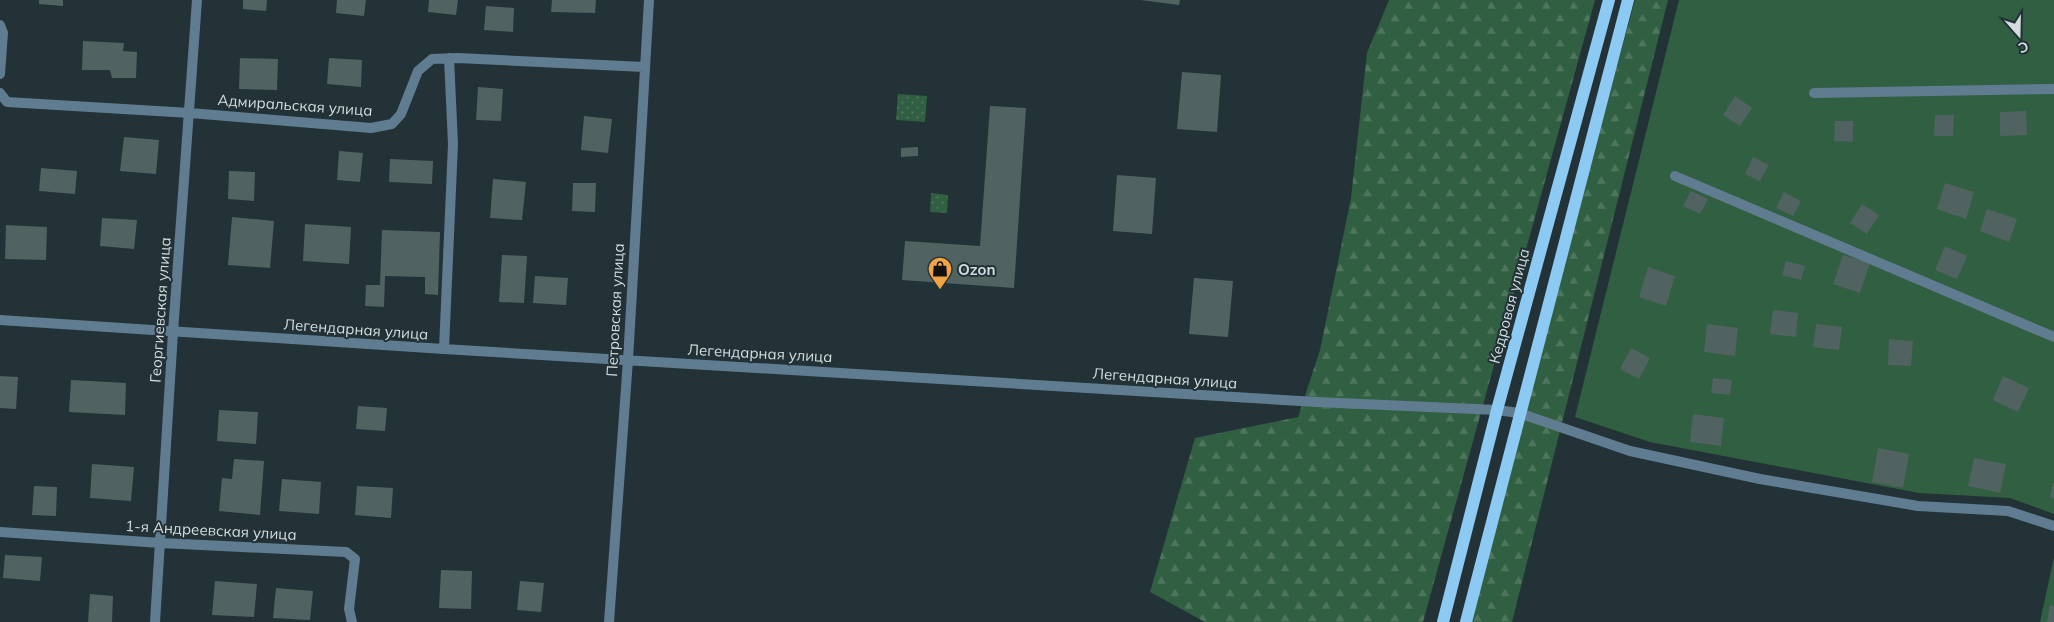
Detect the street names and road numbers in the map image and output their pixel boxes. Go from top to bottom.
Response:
street label: Адмиральская улица [217,90,373,120]
street label: Георгиевская улица [145,237,175,383]
street label: Петровская улица [602,243,628,377]
street label: Кедровая улица [1484,246,1534,366]
street label: Легендарная улица [283,314,429,344]
street label: Легендарная улица [687,340,833,366]
street label: Легендарная улица [1092,363,1238,393]
street label: 1-я Андреевская улица [125,516,297,544]

